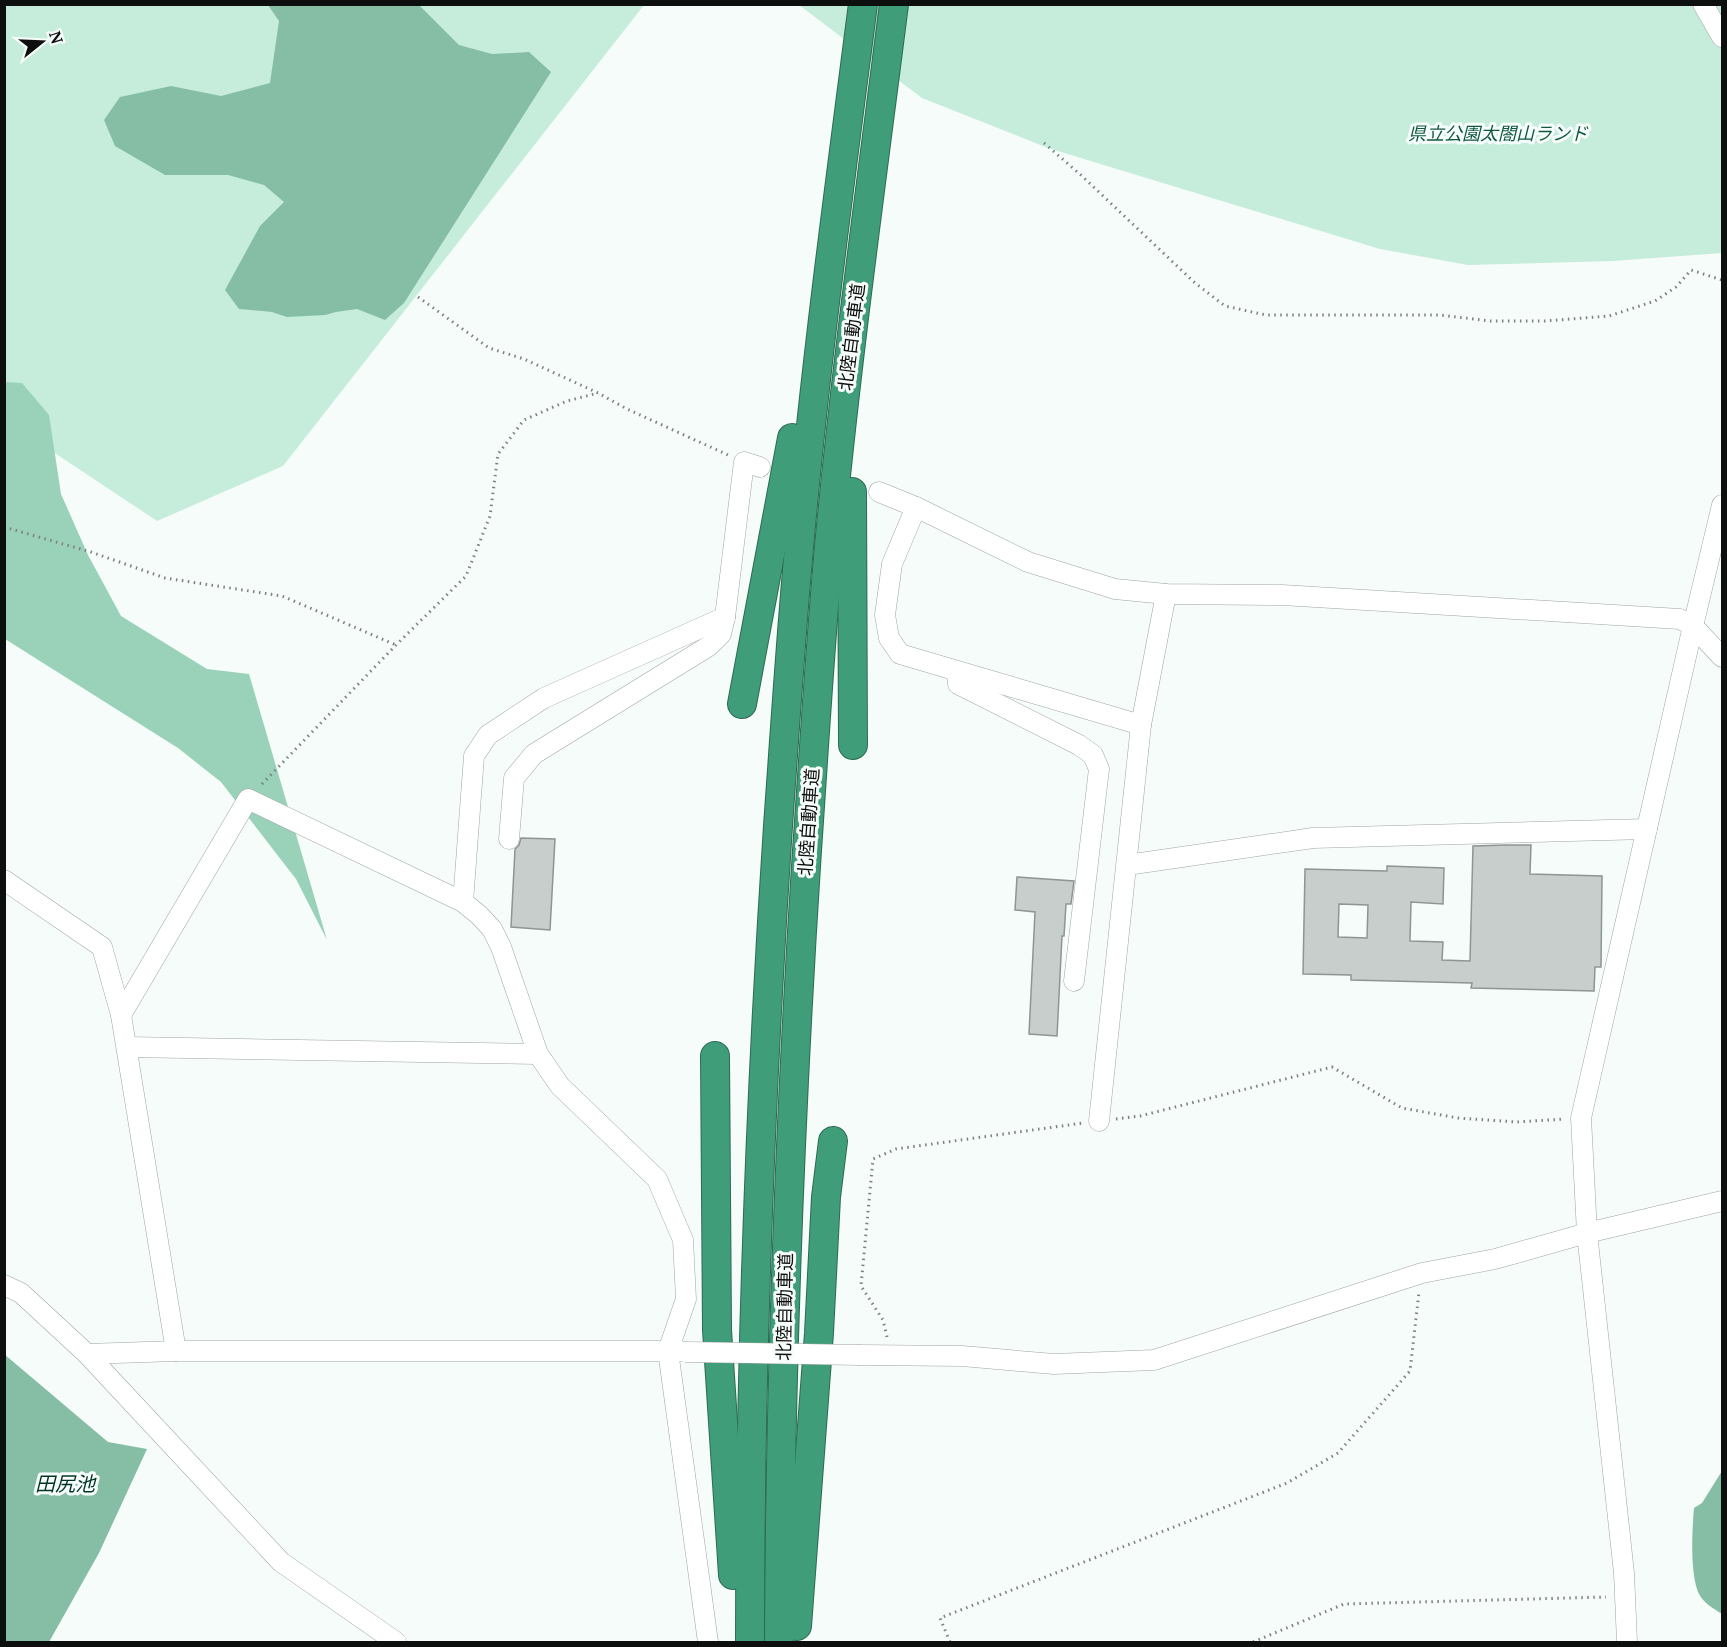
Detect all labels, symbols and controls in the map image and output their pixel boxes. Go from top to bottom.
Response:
north arrow [12,12,72,72]
text: N [44,28,69,47]
park label: 県立公園太閤山ランド [1408,121,1589,145]
street label: 北陸自動車道 [833,282,869,392]
street label: 北陸自動車道 [792,767,824,877]
street label: 北陸自動車道 [771,1253,797,1361]
water label: 田尻池 [35,1470,97,1497]

